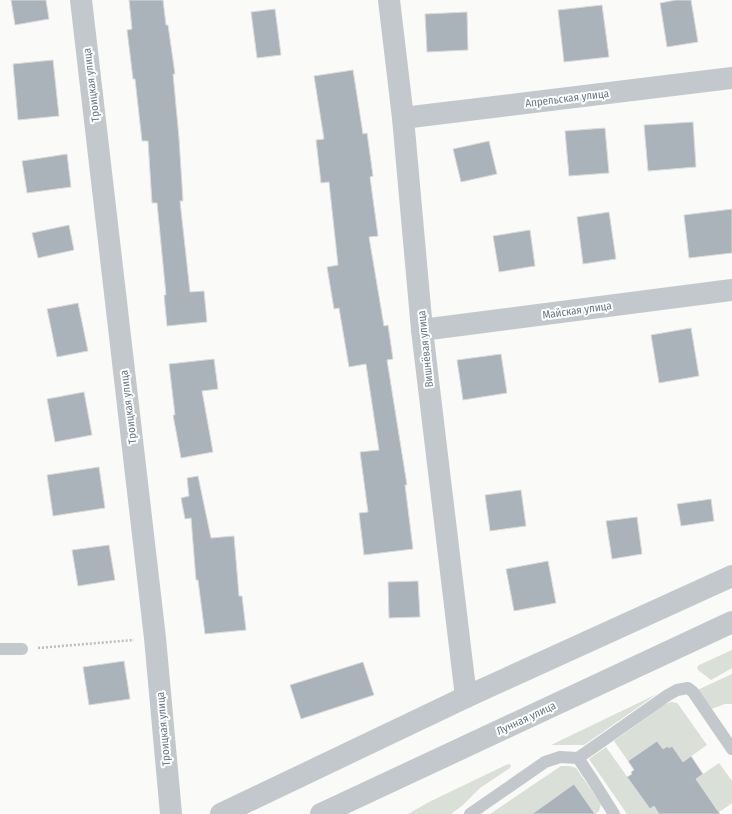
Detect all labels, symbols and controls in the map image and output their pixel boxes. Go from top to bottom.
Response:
street label: Троицкая улица [81,47,102,123]
street label: Апрельская улица [524,87,610,110]
street label: Майская улица [542,299,613,322]
street label: Вишнёвая улица [415,310,436,388]
street label: Троицкая улица [118,369,139,445]
street label: Троицкая улица [154,691,173,767]
street label: Лунная улица [494,699,558,738]

